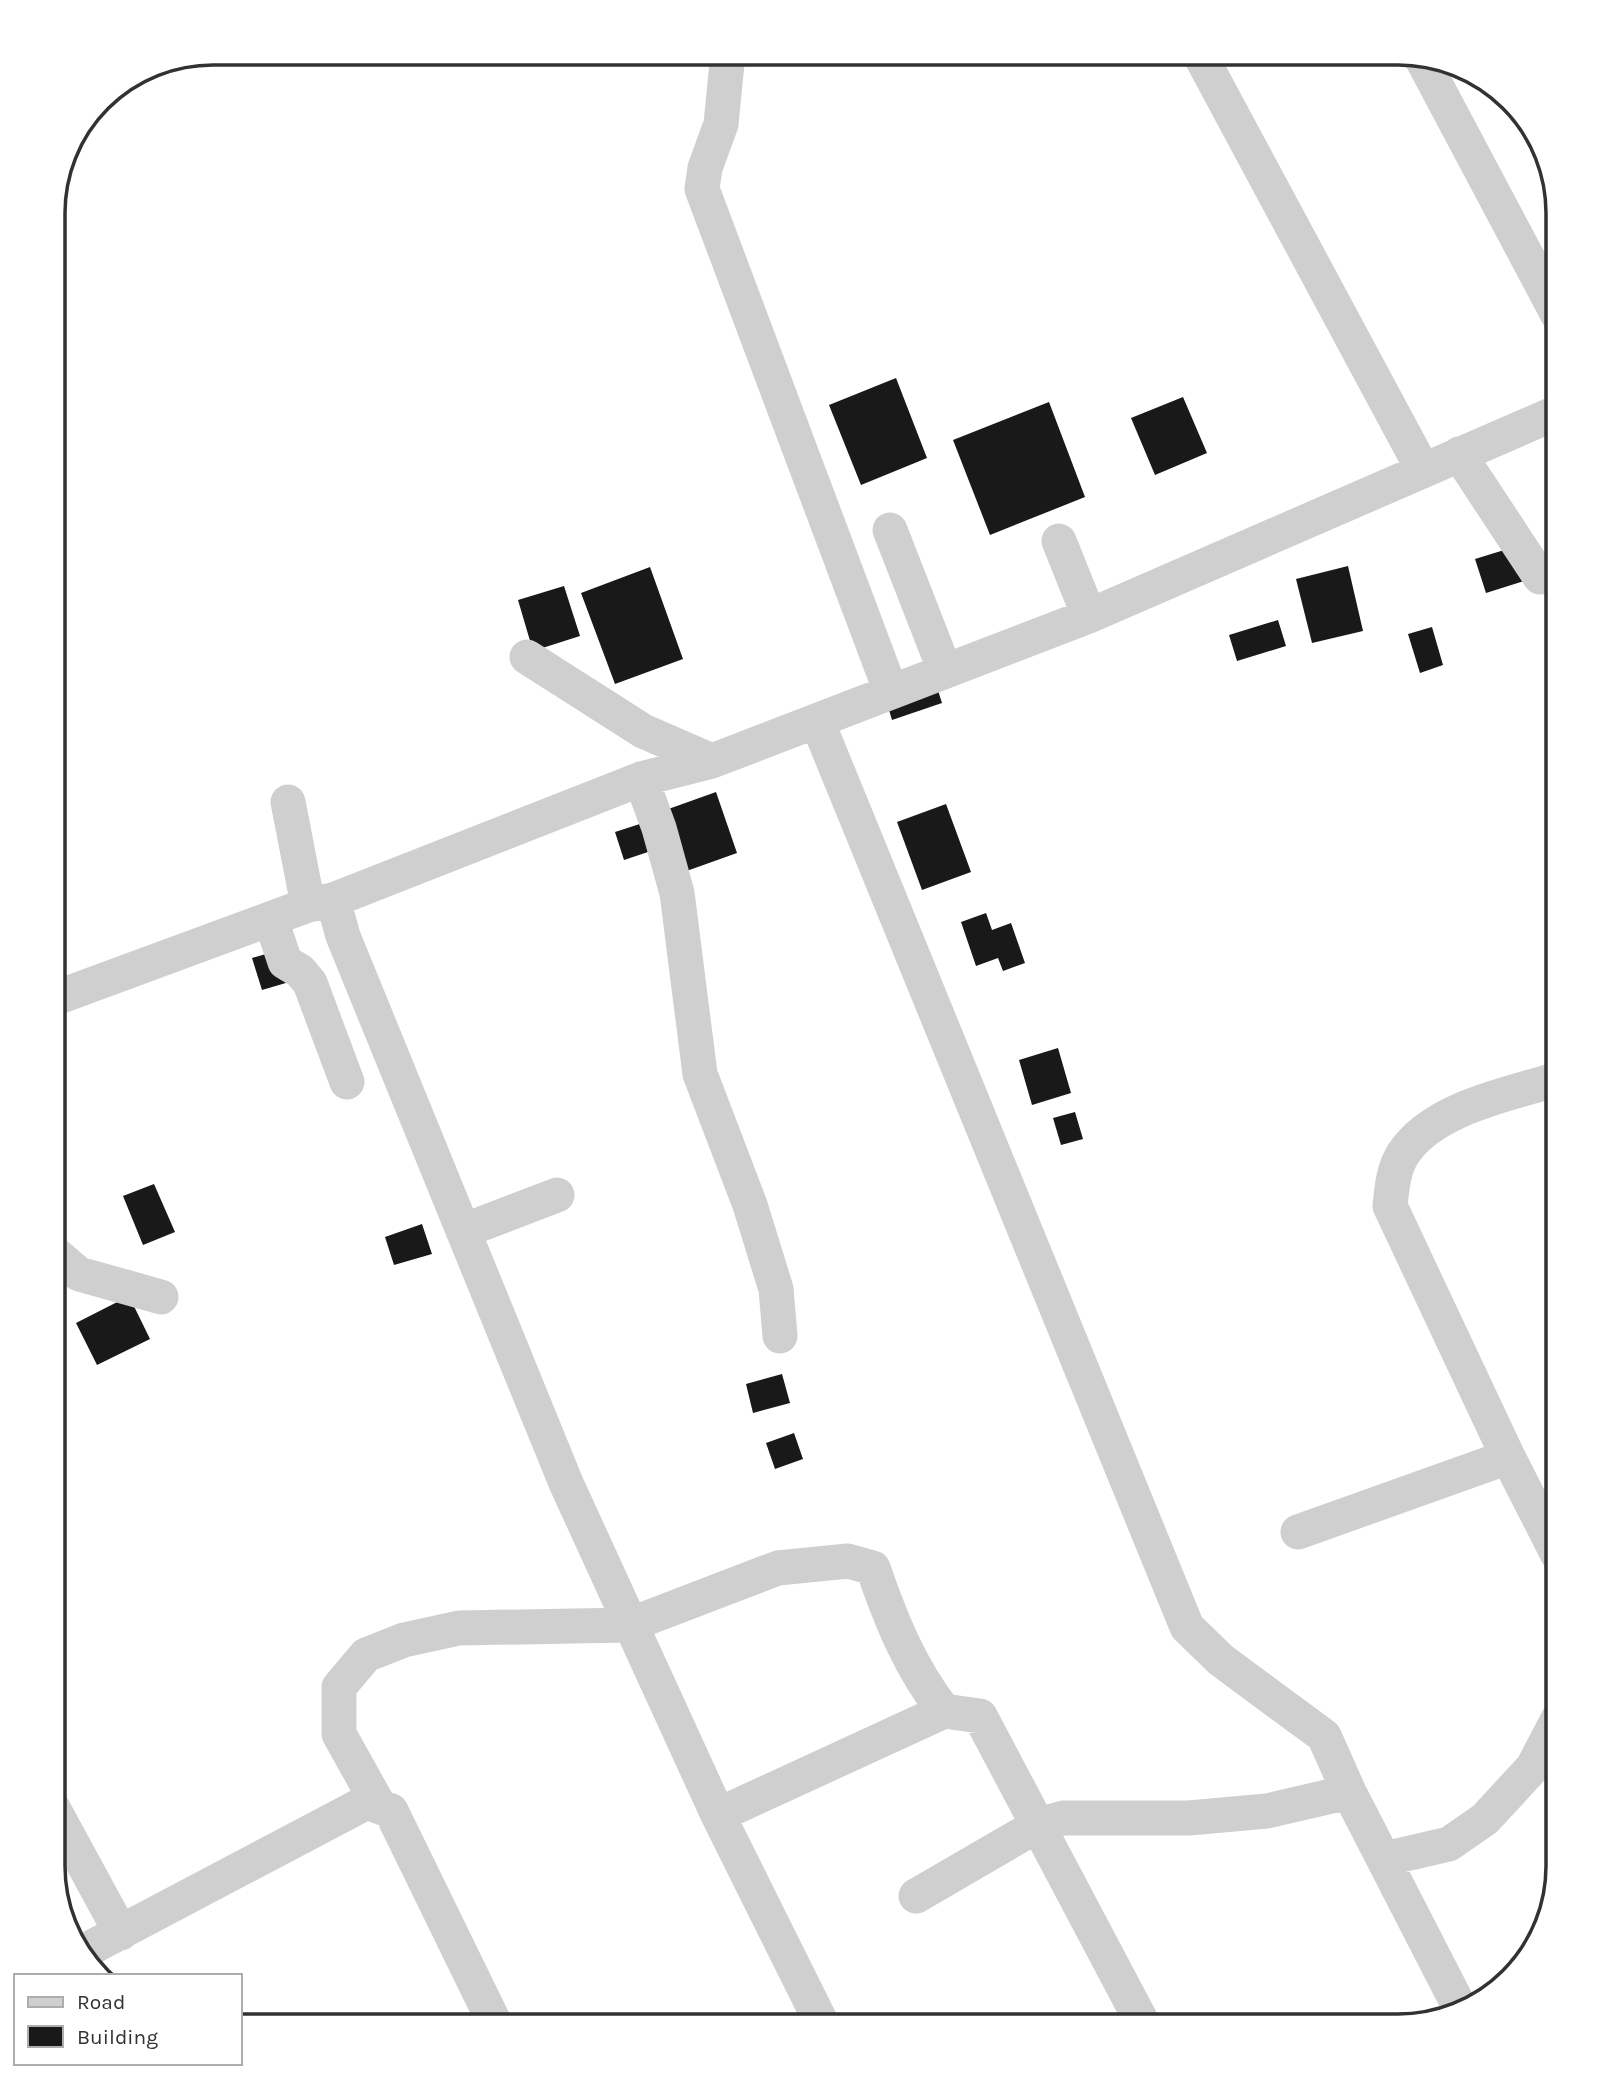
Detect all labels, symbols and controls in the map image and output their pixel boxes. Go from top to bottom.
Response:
legend [14,1974,242,2065]
text: Road [77,1990,125,2014]
text: Building [77,2025,158,2049]

